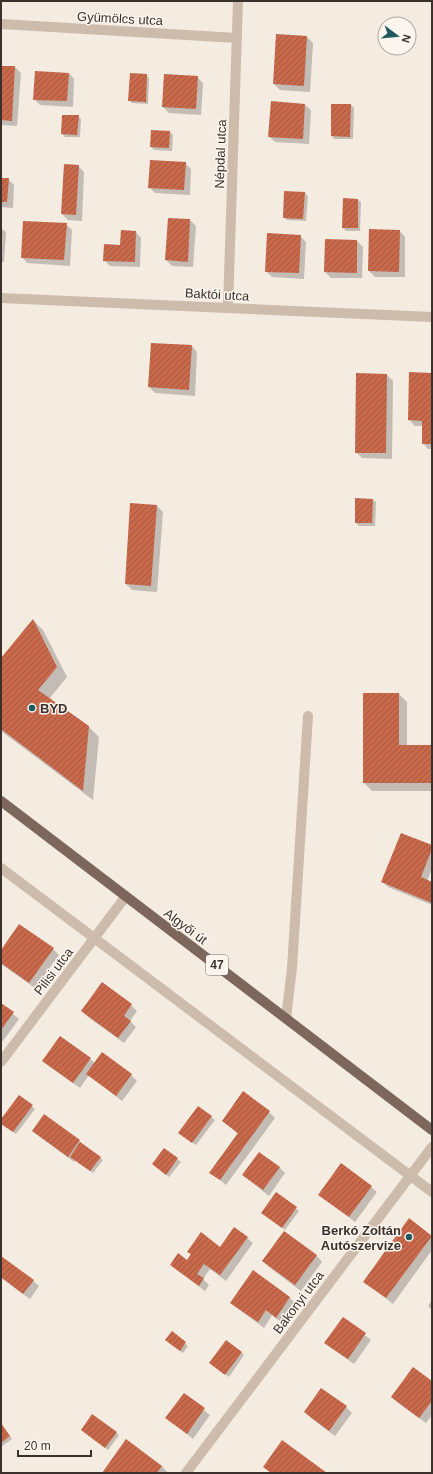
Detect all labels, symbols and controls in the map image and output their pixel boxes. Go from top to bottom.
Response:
street label: Gyümölcs utca [77,9,164,28]
north arrow [377,16,417,56]
text: N [400,33,413,44]
street label: Népdal utca [212,118,229,189]
street label: Baktói utca [184,285,250,304]
place label: BYD [40,701,67,716]
marker: BYD [27,703,37,713]
street label: Algyői út [161,905,210,948]
street label: Pilisi utca [31,944,76,998]
road number: 47 [206,955,228,975]
place label: Berkó Zoltán Autószervize [321,1223,401,1253]
marker: Berkó Zoltán Autószervize [404,1232,414,1242]
street label: Bakonyi utca [270,1267,327,1337]
scale bar [18,1432,91,1458]
text: 20 m [24,1439,51,1453]

